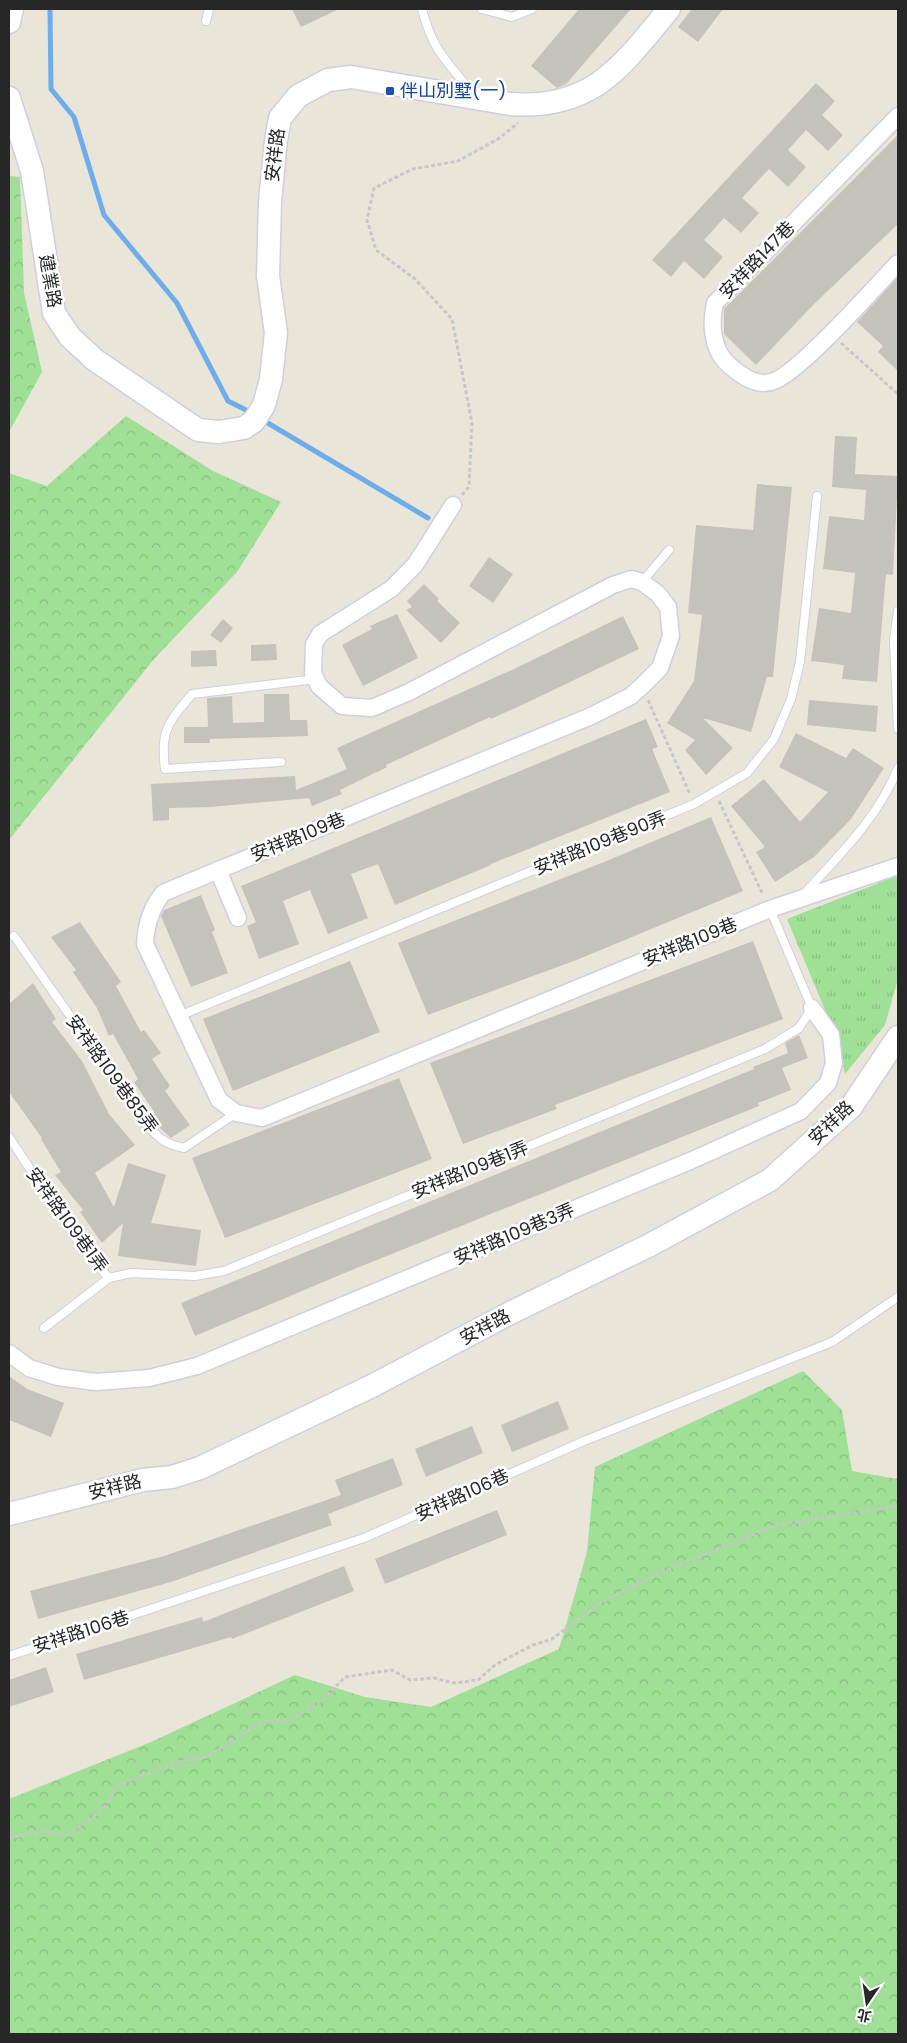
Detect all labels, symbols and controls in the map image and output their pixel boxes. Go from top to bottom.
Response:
place label: 伴山別墅(一) [400,78,506,103]
marker: 伴山別墅(一) [384,85,396,97]
street label: 安祥路 [259,127,290,183]
street label: 安祥路147巷 [713,215,800,304]
street label: 建業路 [33,252,67,310]
street label: 安祥路109巷90弄 [530,805,670,881]
street label: 安祥路109巷 [247,806,349,867]
street label: 安祥路109巷 [639,911,741,972]
street label: 安祥路109巷85弄 [61,1009,164,1138]
street label: 安祥路 [803,1095,859,1150]
street label: 安祥路109巷1弄 [408,1135,532,1204]
street label: 安祥路109巷1弄 [21,1162,114,1277]
street label: 安祥路109巷3弄 [450,1197,578,1270]
street label: 安祥路 [455,1303,514,1350]
street label: 安祥路106巷 [411,1463,513,1526]
street label: 安祥路 [86,1468,144,1505]
street label: 安祥路106巷 [29,1604,132,1659]
north arrow [842,1978,892,2028]
text: 北 [855,2004,873,2027]

